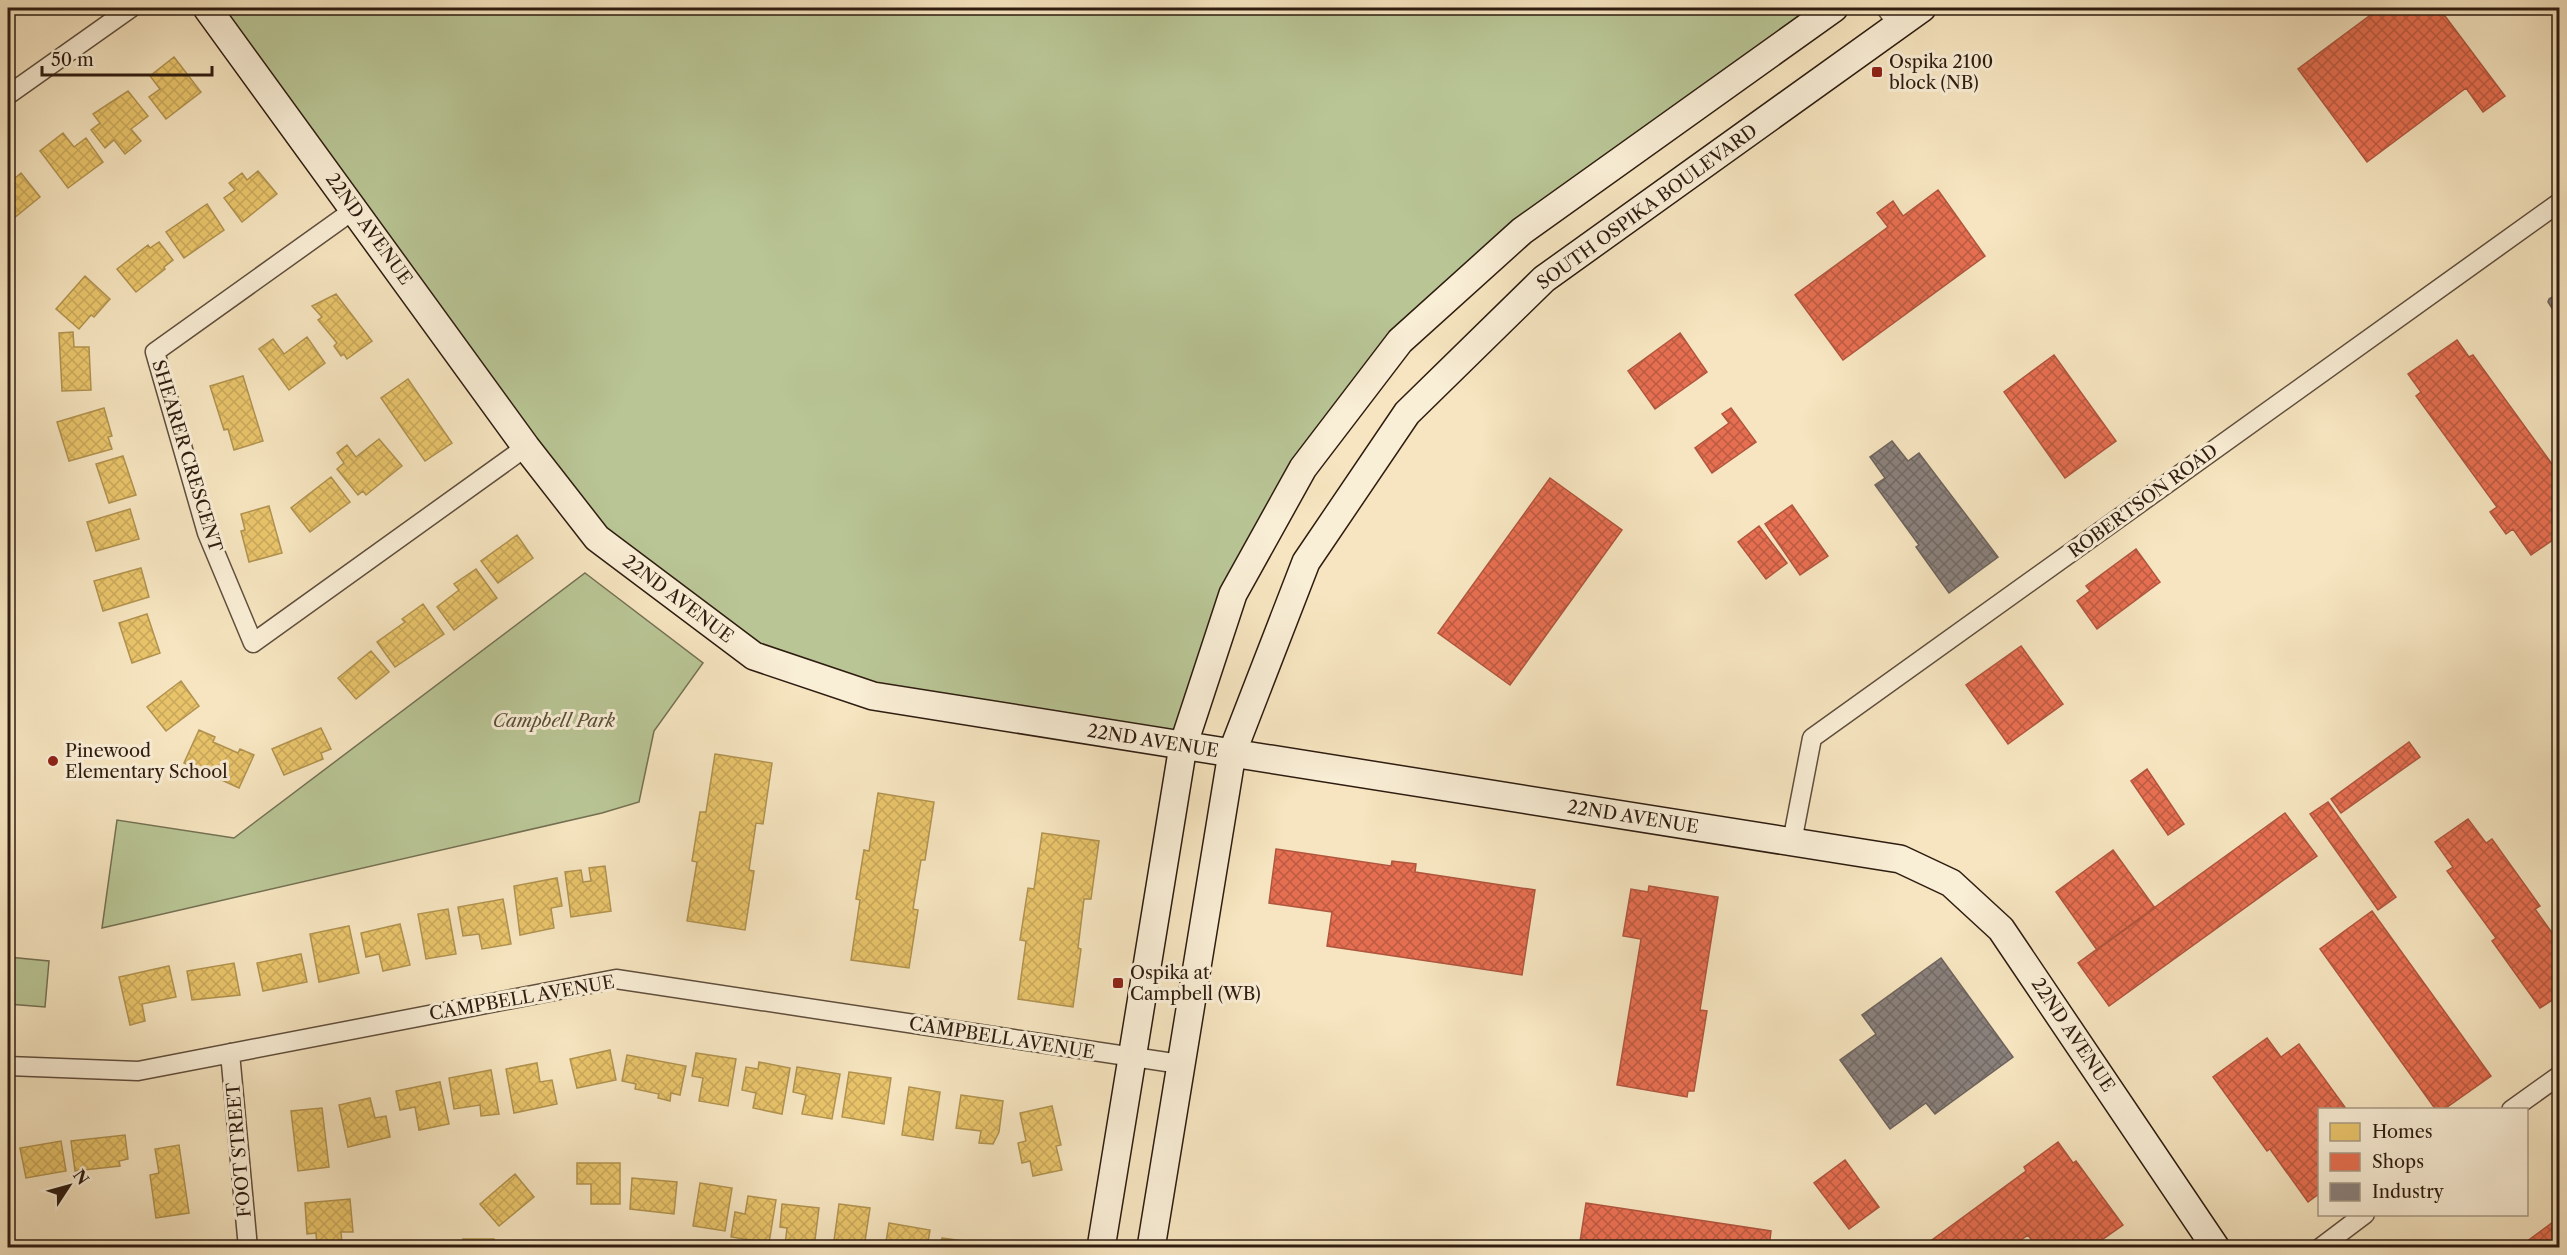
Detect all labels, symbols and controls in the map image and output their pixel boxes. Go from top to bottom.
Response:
scale bar [42,39,212,77]
text: 50 m [51,49,94,71]
place label: Ospika 2100 block (NB) [1889,51,1993,94]
marker: Ospika 2100 block (NB) [1870,65,1884,79]
street label: SOUTH OSPIKA BOULEVARD [1532,120,1762,294]
street label: 22ND AVENUE [321,169,417,289]
street label: SHEARER CRESCENT [147,357,227,555]
street label: ROBERTSON ROAD [2064,439,2222,563]
street label: 22ND AVENUE [618,550,738,648]
park label: Campbell Park [493,710,616,732]
street label: 22ND AVENUE [1086,720,1220,762]
place label: Pinewood Elementary School [65,740,228,783]
marker: Pinewood Elementary School [46,754,60,768]
street label: 22ND AVENUE [1566,796,1700,838]
place label: Ospika at Campbell (WB) [1130,962,1261,1005]
street label: CAMPBELL AVENUE [428,971,616,1025]
street label: 22ND AVENUE [2027,974,2119,1096]
marker: Ospika at Campbell (WB) [1111,976,1125,990]
street label: CAMPBELL AVENUE [908,1012,1096,1064]
street label: FOOT STREET [222,1081,256,1218]
legend [2318,1108,2528,1216]
text: Homes [2372,1121,2433,1143]
text: Shops [2372,1151,2424,1173]
north arrow [39,1156,99,1216]
text: N [69,1166,93,1189]
text: Industry [2372,1181,2445,1203]

